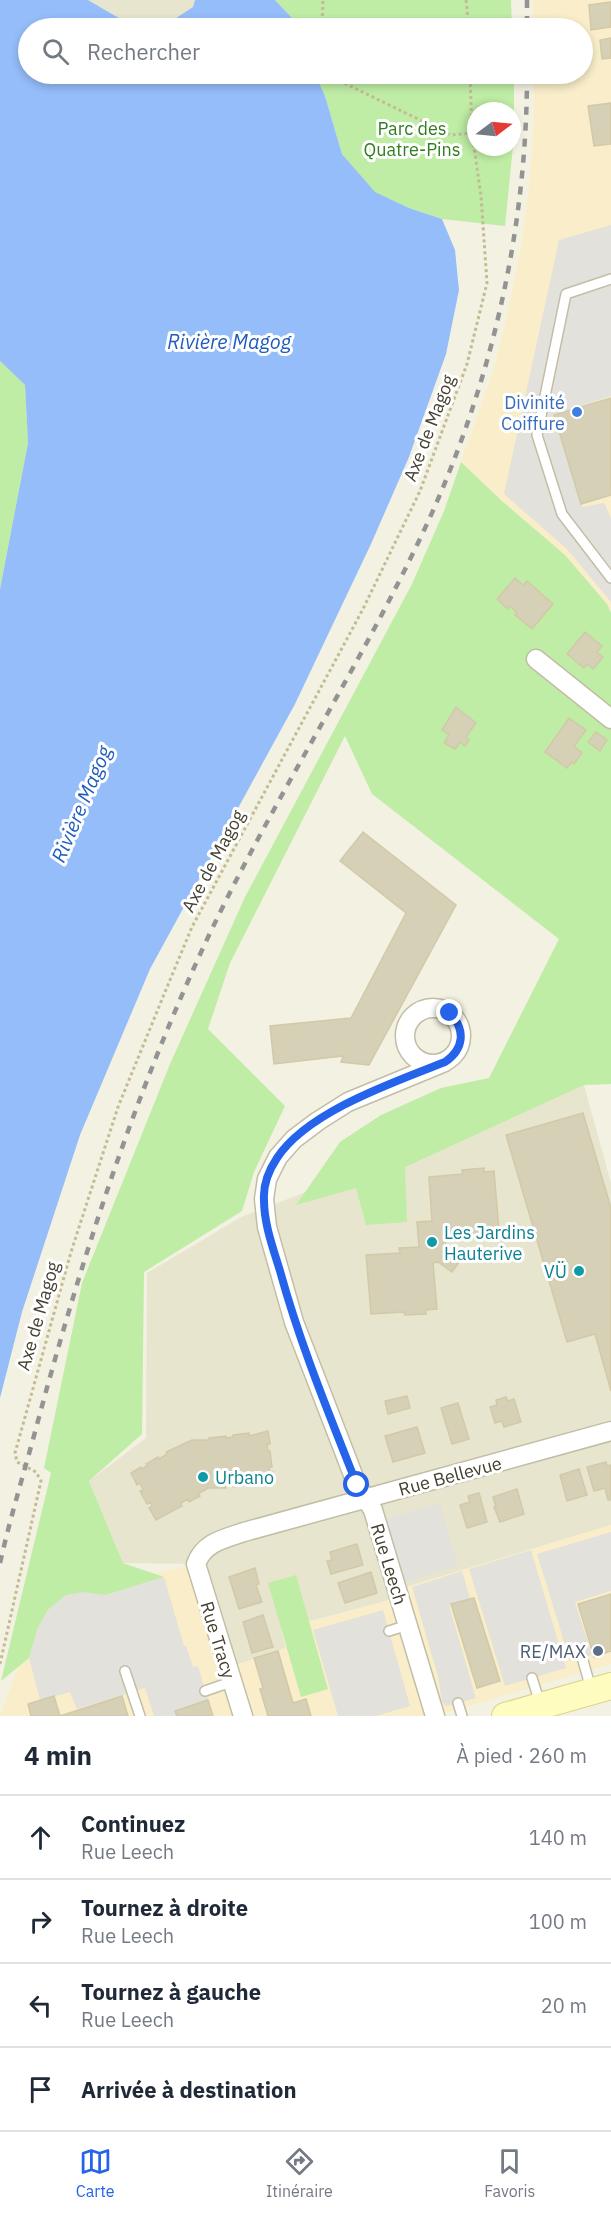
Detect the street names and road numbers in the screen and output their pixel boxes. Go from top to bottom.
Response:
street label: Axe de Magog [398,371,460,485]
street label: Axe de Magog [176,806,250,916]
street label: Axe de Magog [11,1258,65,1373]
street label: Rue Bellevue [396,1451,504,1501]
street label: Rue Leech [366,1521,412,1607]
street label: Rue Tracy [195,1599,241,1681]

